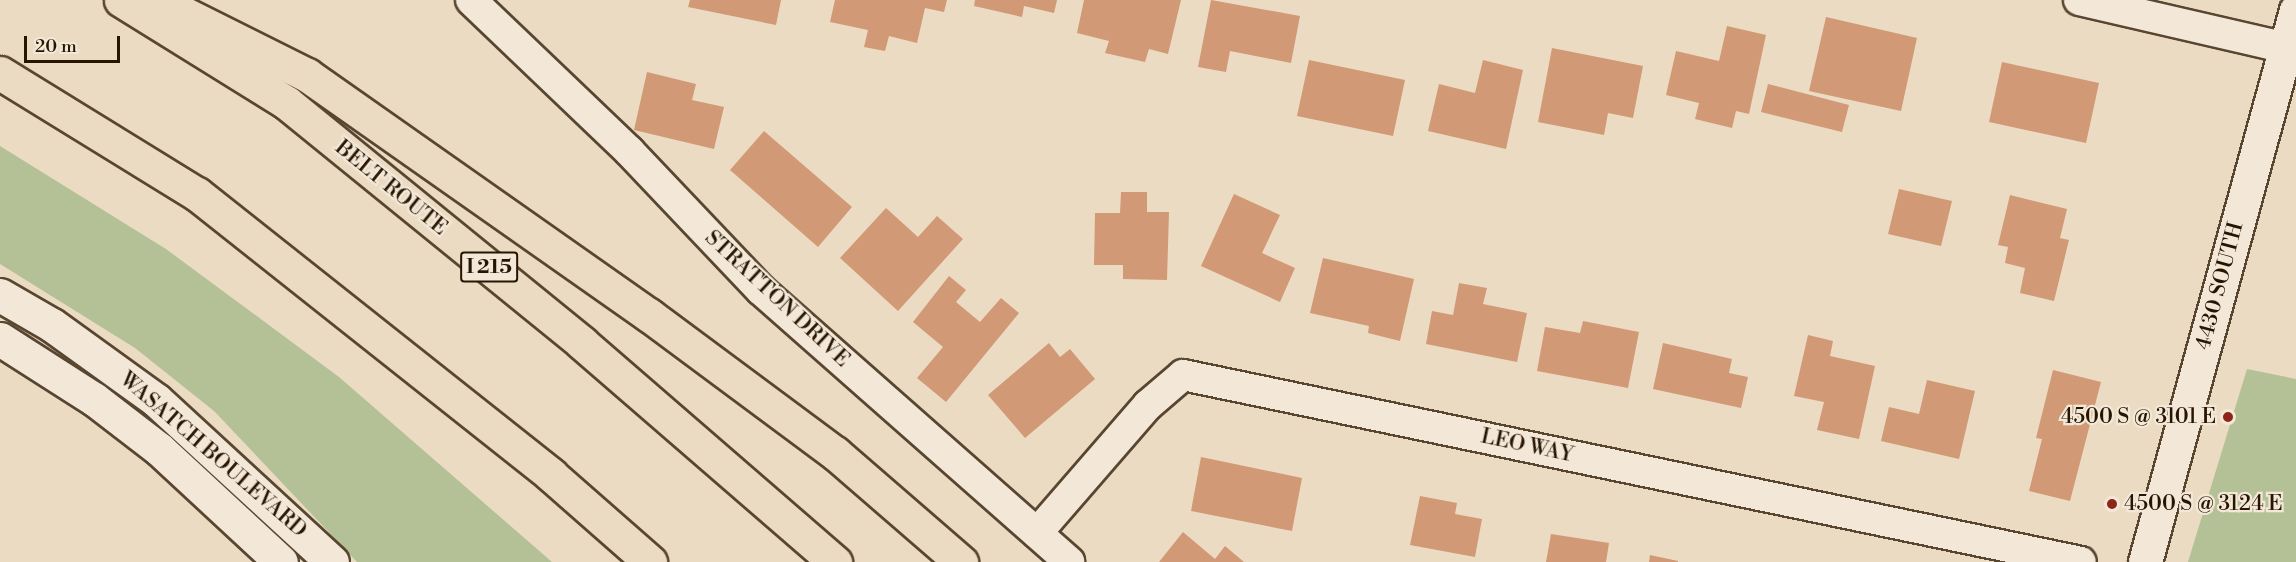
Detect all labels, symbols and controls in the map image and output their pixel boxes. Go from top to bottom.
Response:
scale bar [27,24,123,62]
text: 20 m [35,35,77,58]
street label: BELT ROUTE [330,135,452,241]
street label: 4430 SOUTH [2191,220,2249,352]
street label: STRATTON DRIVE [699,225,855,373]
road number: I 215 [459,250,519,284]
street label: WASATCH BOULEVARD [114,367,312,543]
place label: 4500 S @ 3101 E [2061,404,2216,430]
marker: 4500 S @ 3101 E [2221,410,2235,424]
street label: LEO WAY [1479,424,1575,468]
place label: 4500 S @ 3124 E [2124,491,2283,517]
marker: 4500 S @ 3124 E [2105,497,2119,511]

